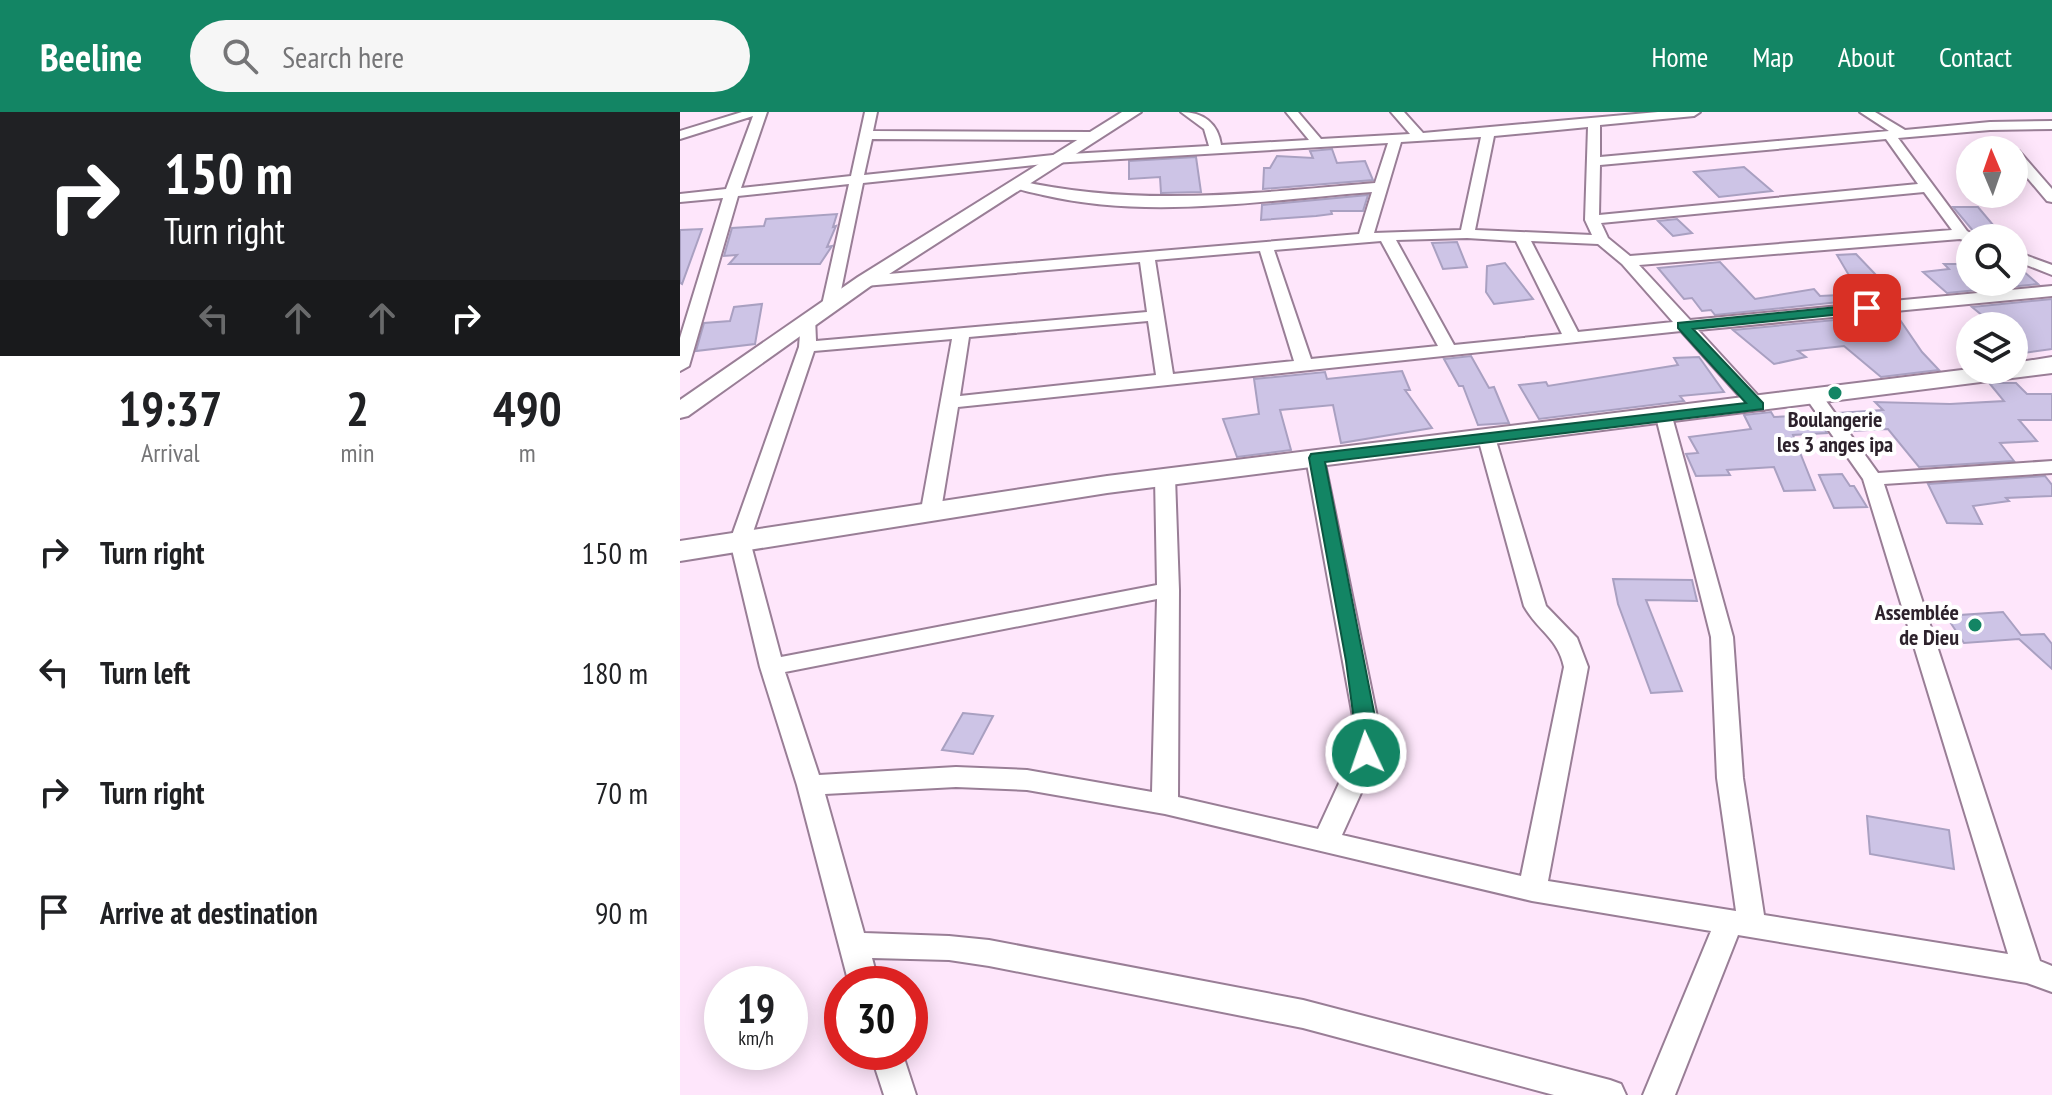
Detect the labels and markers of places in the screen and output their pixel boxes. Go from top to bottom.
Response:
pin [1833,274,1901,342]
marker: Boulangerie les 3 anges ipa [1826,384,1844,402]
place label: Boulangerie les 3 anges ipa [1777,405,1893,458]
place label: Assemblée de Dieu [1874,598,1959,651]
marker: Assemblée de Dieu [1966,616,1984,634]

